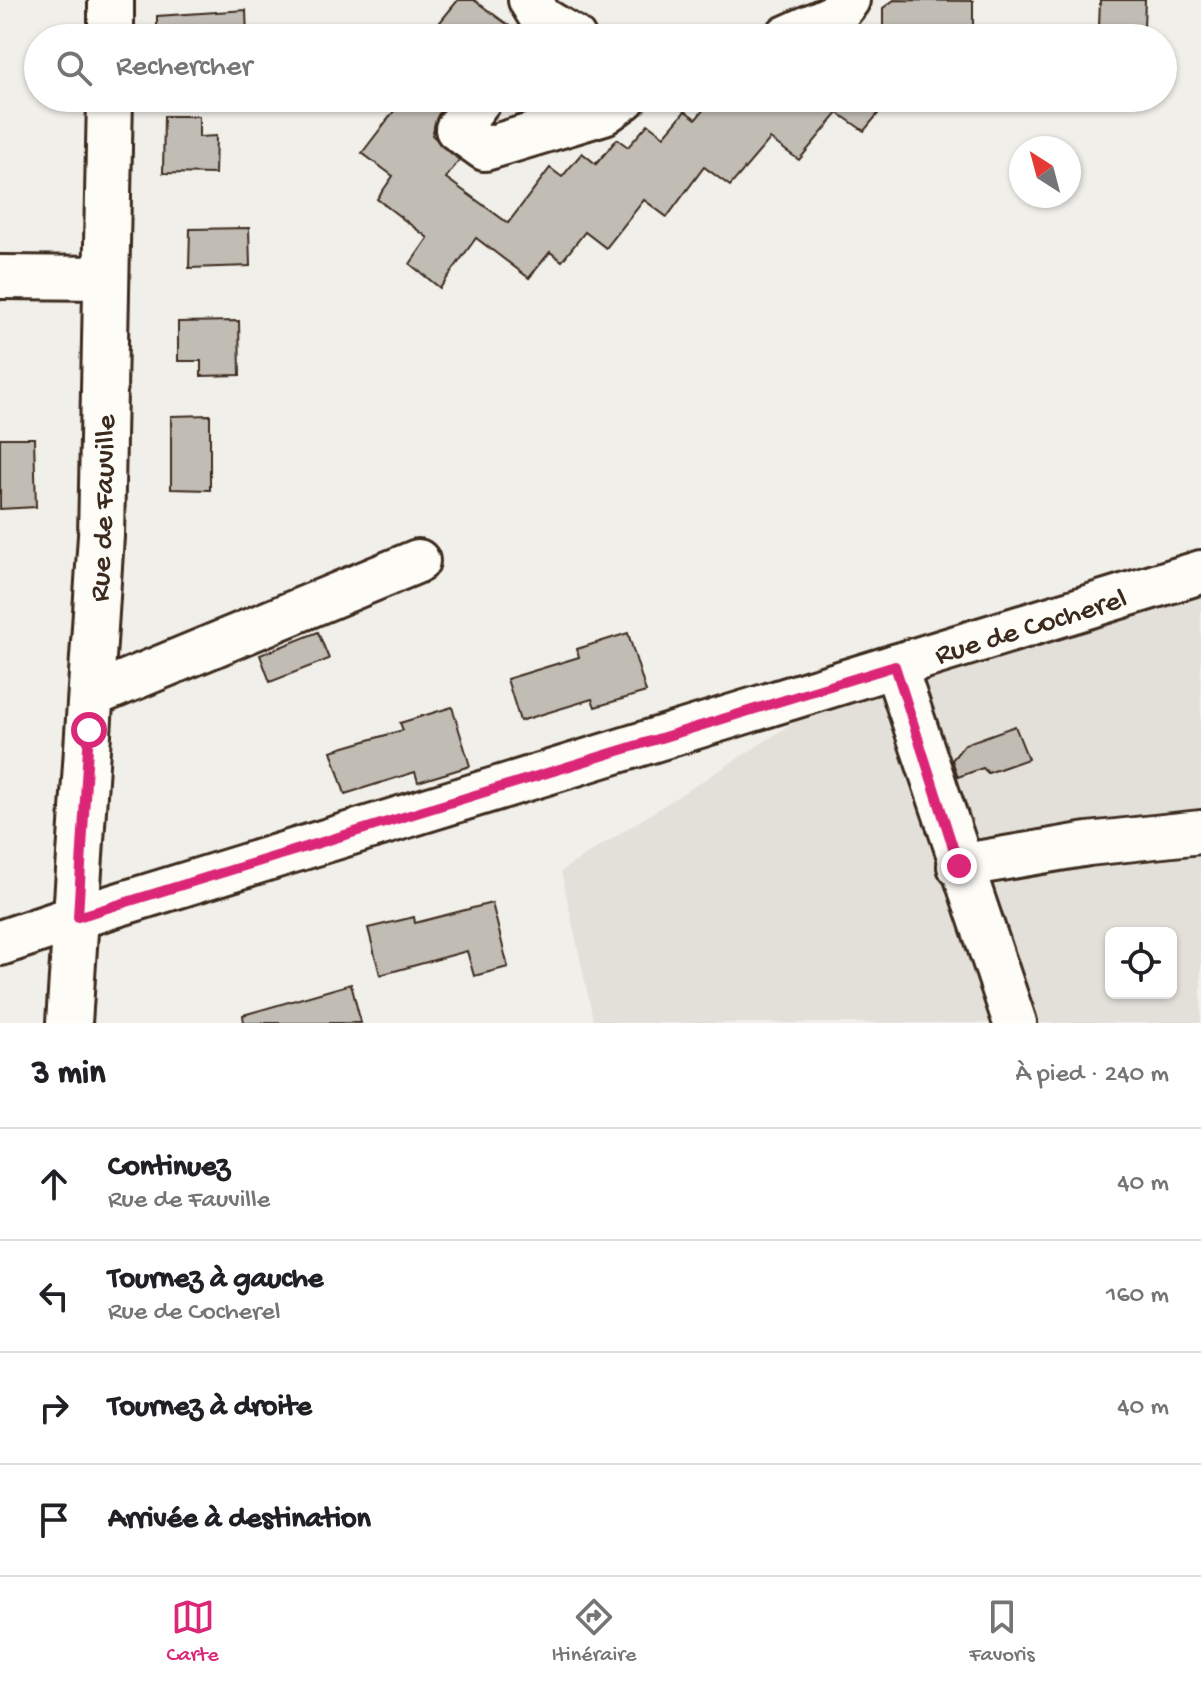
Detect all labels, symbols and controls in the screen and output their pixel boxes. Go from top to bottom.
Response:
search box [24,24,1177,112]
icon: search [52,46,96,90]
text: Rechercher [116,51,252,86]
north arrow [1009,136,1081,208]
street label: Rue de Fauville [84,414,126,603]
street label: Rue de Cocherel [931,583,1132,675]
route start [71,712,107,748]
route end [941,848,977,884]
map controls [1105,927,1177,999]
button: locate [1105,927,1177,999]
text: 3 min [32,1055,105,1095]
text: À pied · 240 m [1016,1060,1169,1091]
text: Continuez [108,1151,230,1186]
icon: ahead [32,1162,76,1206]
text: 40 m [1117,1169,1169,1200]
text: Rue de Fauville [108,1186,270,1217]
text: Tournez à gauche [108,1263,323,1298]
icon: left [32,1274,76,1318]
text: 160 m [1106,1281,1169,1312]
text: Rue de Cocherel [108,1298,280,1329]
icon: right [32,1386,76,1430]
text: Tournez à droite [108,1391,312,1426]
text: 40 m [1117,1393,1169,1424]
icon: arrive [32,1498,76,1542]
text: Arrivée à destination [108,1503,371,1538]
tab: Carte [166,1595,219,1669]
tab: Itinéraire [552,1595,636,1669]
tab: Favoris [969,1595,1035,1669]

